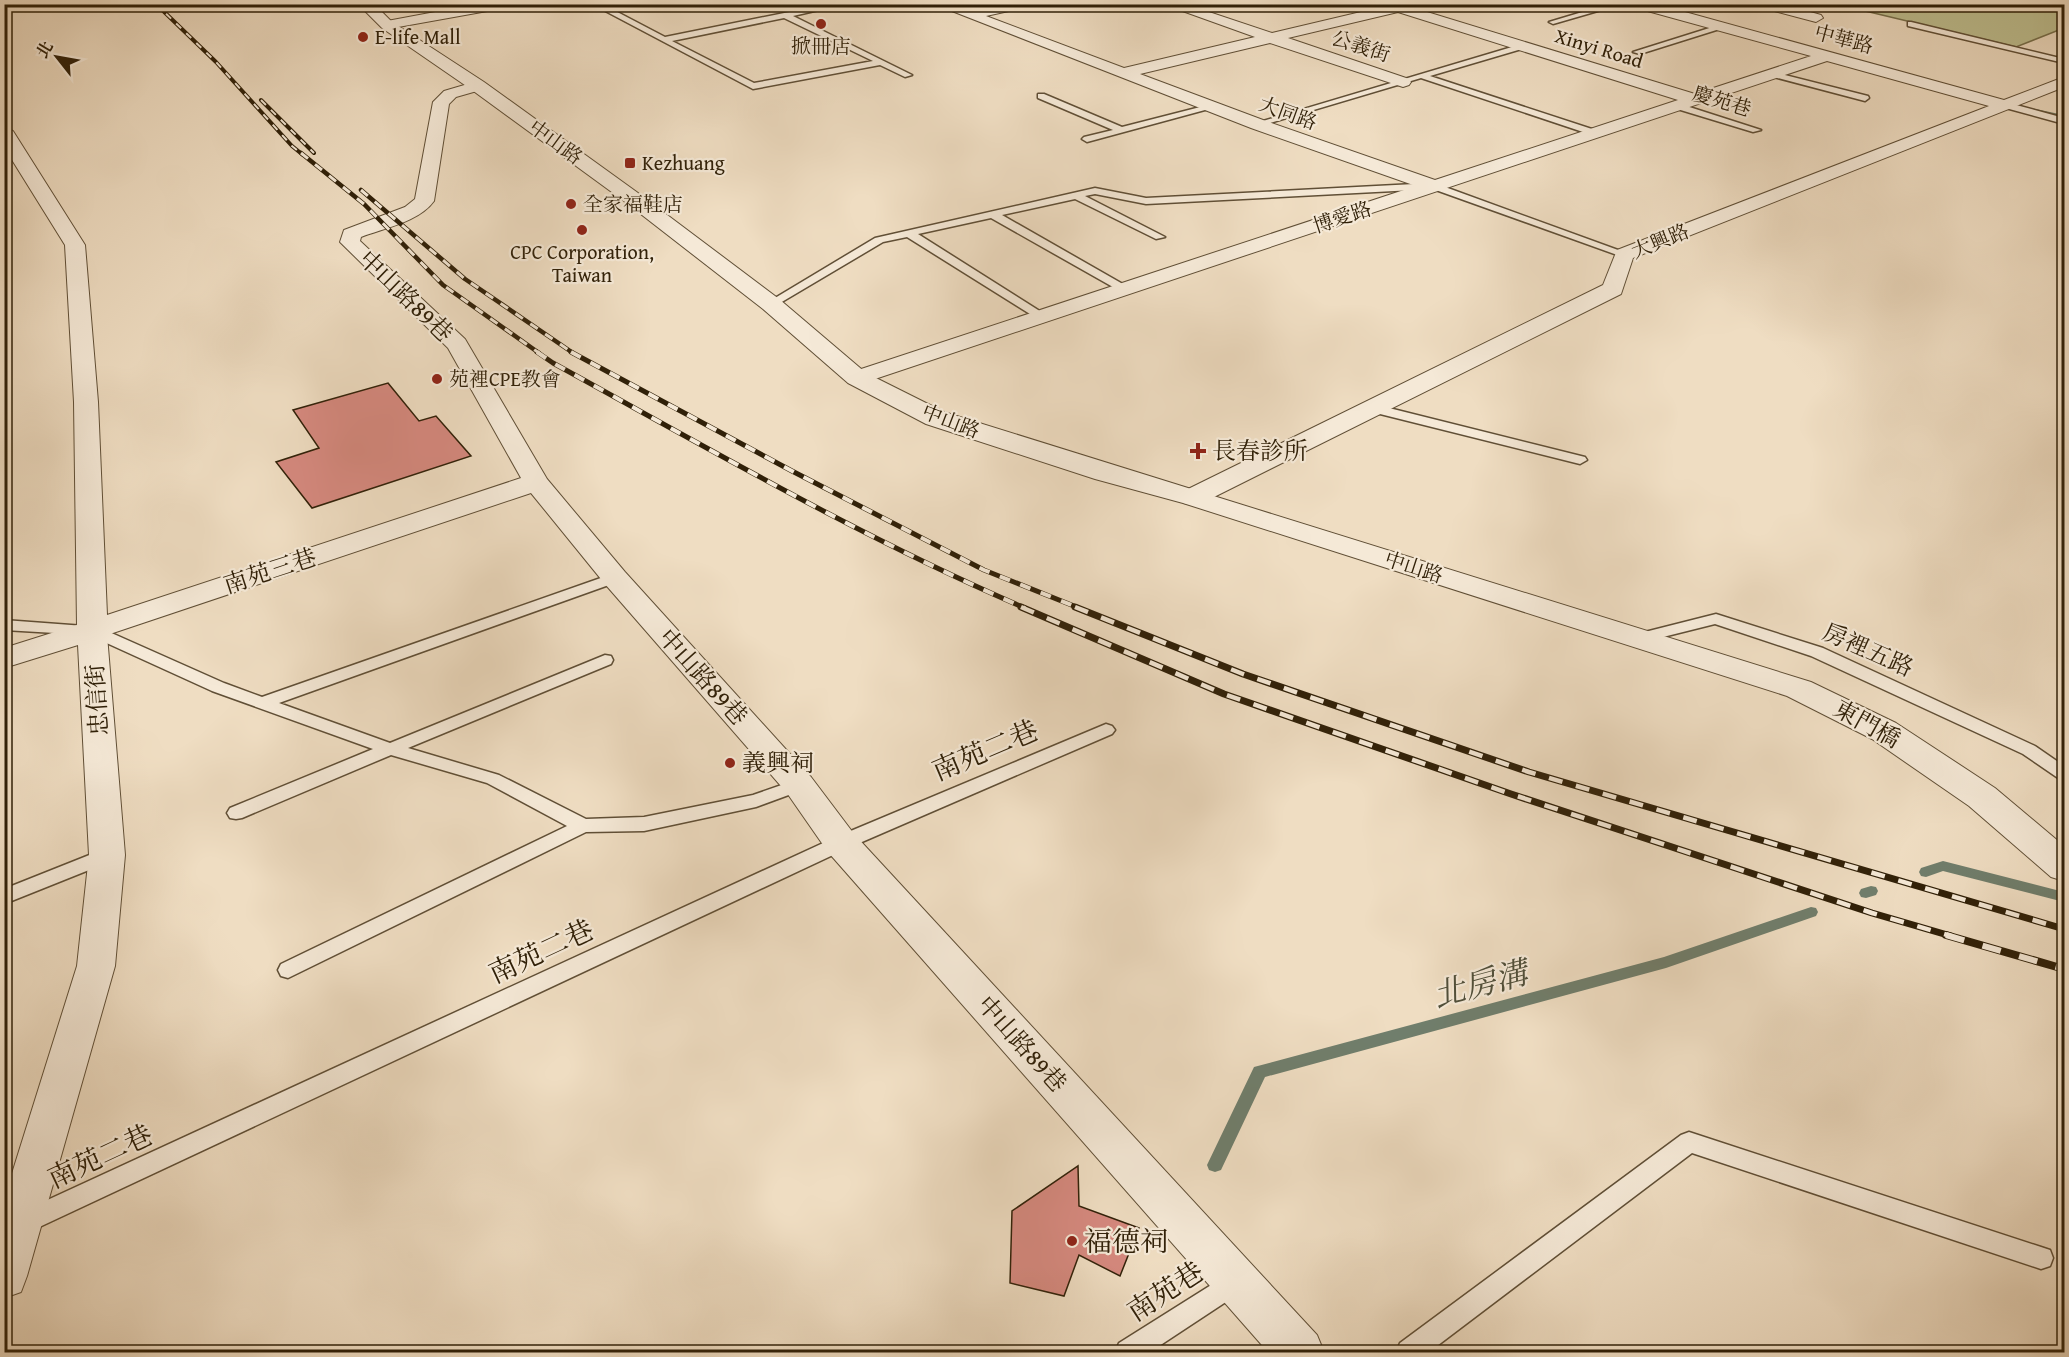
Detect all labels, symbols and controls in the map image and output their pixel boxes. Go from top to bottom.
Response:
marker: 掀冊店 [814,17,828,31]
street label: 中華路 [1811,17,1877,60]
street label: Xinyi Road [1551,20,1647,75]
place label: E-life Mall [375,22,461,51]
street label: 公義街 [1328,22,1394,69]
north arrow [27,27,87,87]
marker: E-life Mall [356,30,370,44]
place label: 掀冊店 [791,31,851,60]
text: 北 [30,36,59,62]
street label: 慶苑巷 [1689,78,1755,123]
street label: 大同路 [1255,89,1321,136]
street label: 中山路 [524,112,589,171]
place label: Kezhuang [642,148,725,177]
marker: Kezhuang [623,156,637,170]
place label: 全家福鞋店 [583,189,683,218]
street label: 博愛路 [1309,193,1375,240]
marker: 全家福鞋店 [564,197,578,211]
street label: 大興路 [1627,216,1693,265]
marker: CPC Corporation, Taiwan [575,223,589,237]
place label: CPC Corporation, Taiwan [510,237,654,289]
street label: 中山路89巷 [351,242,461,350]
place label: 苑裡CPE教會 [449,364,561,393]
marker: 苑裡CPE教會 [430,372,444,386]
street label: 中山路 [918,396,984,445]
place label: 長春診所 [1212,433,1308,468]
marker: 長春診所 [1189,442,1207,460]
street label: 南苑三巷 [219,539,321,602]
street label: 中山路 [1381,543,1447,590]
street label: 房裡五路 [1817,614,1919,685]
street label: 中山路89巷 [651,621,756,733]
street label: 忠信街 [77,663,116,737]
street label: 東門橋 [1827,691,1907,756]
street label: 南苑二巷 [925,709,1044,790]
place label: 義興祠 [742,745,814,780]
marker: 義興祠 [723,756,737,770]
street label: 南苑二巷 [481,908,600,993]
water label: 北房溝 [1427,947,1537,1019]
street label: 中山路89巷 [970,988,1075,1100]
street label: 南苑二巷 [40,1113,159,1198]
place label: 福德祠 [1084,1220,1168,1261]
marker: 福德祠 [1065,1234,1079,1248]
street label: 南苑巷 [1118,1251,1211,1331]

